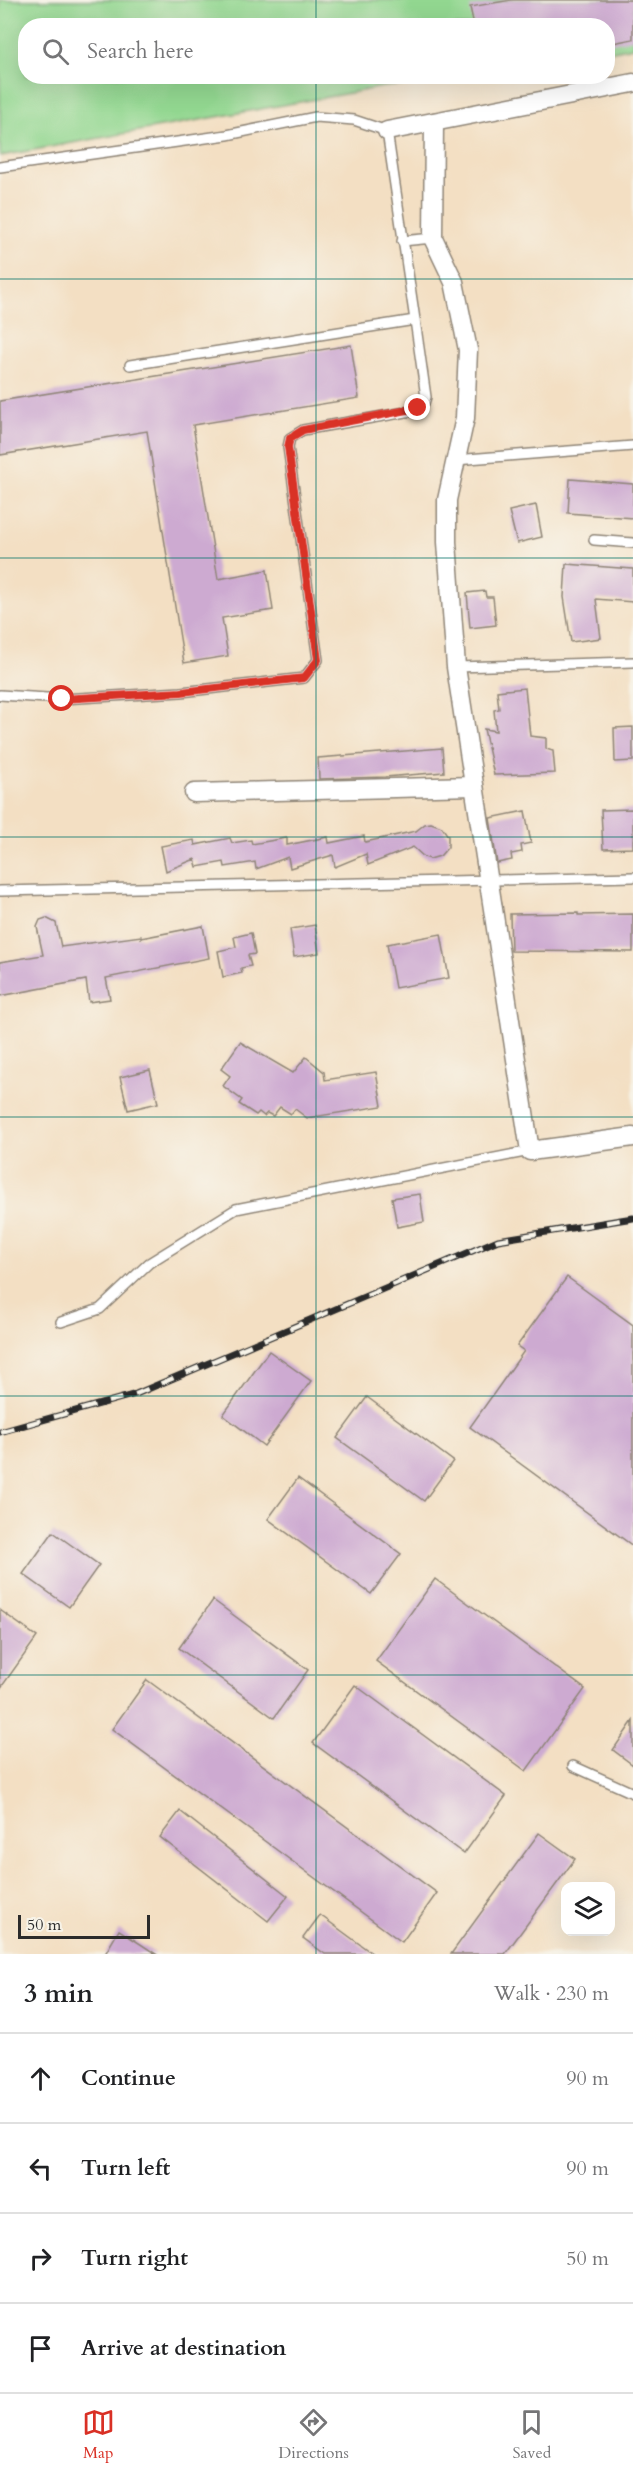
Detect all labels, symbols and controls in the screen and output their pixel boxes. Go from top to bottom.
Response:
search box [18,18,615,84]
icon: search [39,35,72,68]
text: Search here [87,36,194,66]
route end [404,394,430,420]
route start [48,685,74,711]
map controls [561,1882,615,1936]
button: layers [561,1882,615,1936]
scale bar [18,1912,150,1940]
text: 50 m [27,1914,61,1936]
text: 3 min [24,1976,93,2011]
text: Walk · 230 m [494,1980,609,2007]
icon: ahead [24,2062,57,2095]
text: Continue [81,2063,176,2093]
text: 90 m [566,2065,609,2092]
icon: left [24,2152,57,2185]
text: Turn left [81,2153,170,2183]
text: 90 m [566,2155,609,2182]
icon: right [24,2242,57,2275]
text: Turn right [81,2243,188,2273]
text: 50 m [566,2245,609,2272]
icon: arrive [24,2332,57,2365]
text: Arrive at destination [81,2333,286,2363]
tab: Map [82,2406,115,2464]
tab: Directions [278,2406,349,2464]
tab: Saved [512,2406,551,2464]

